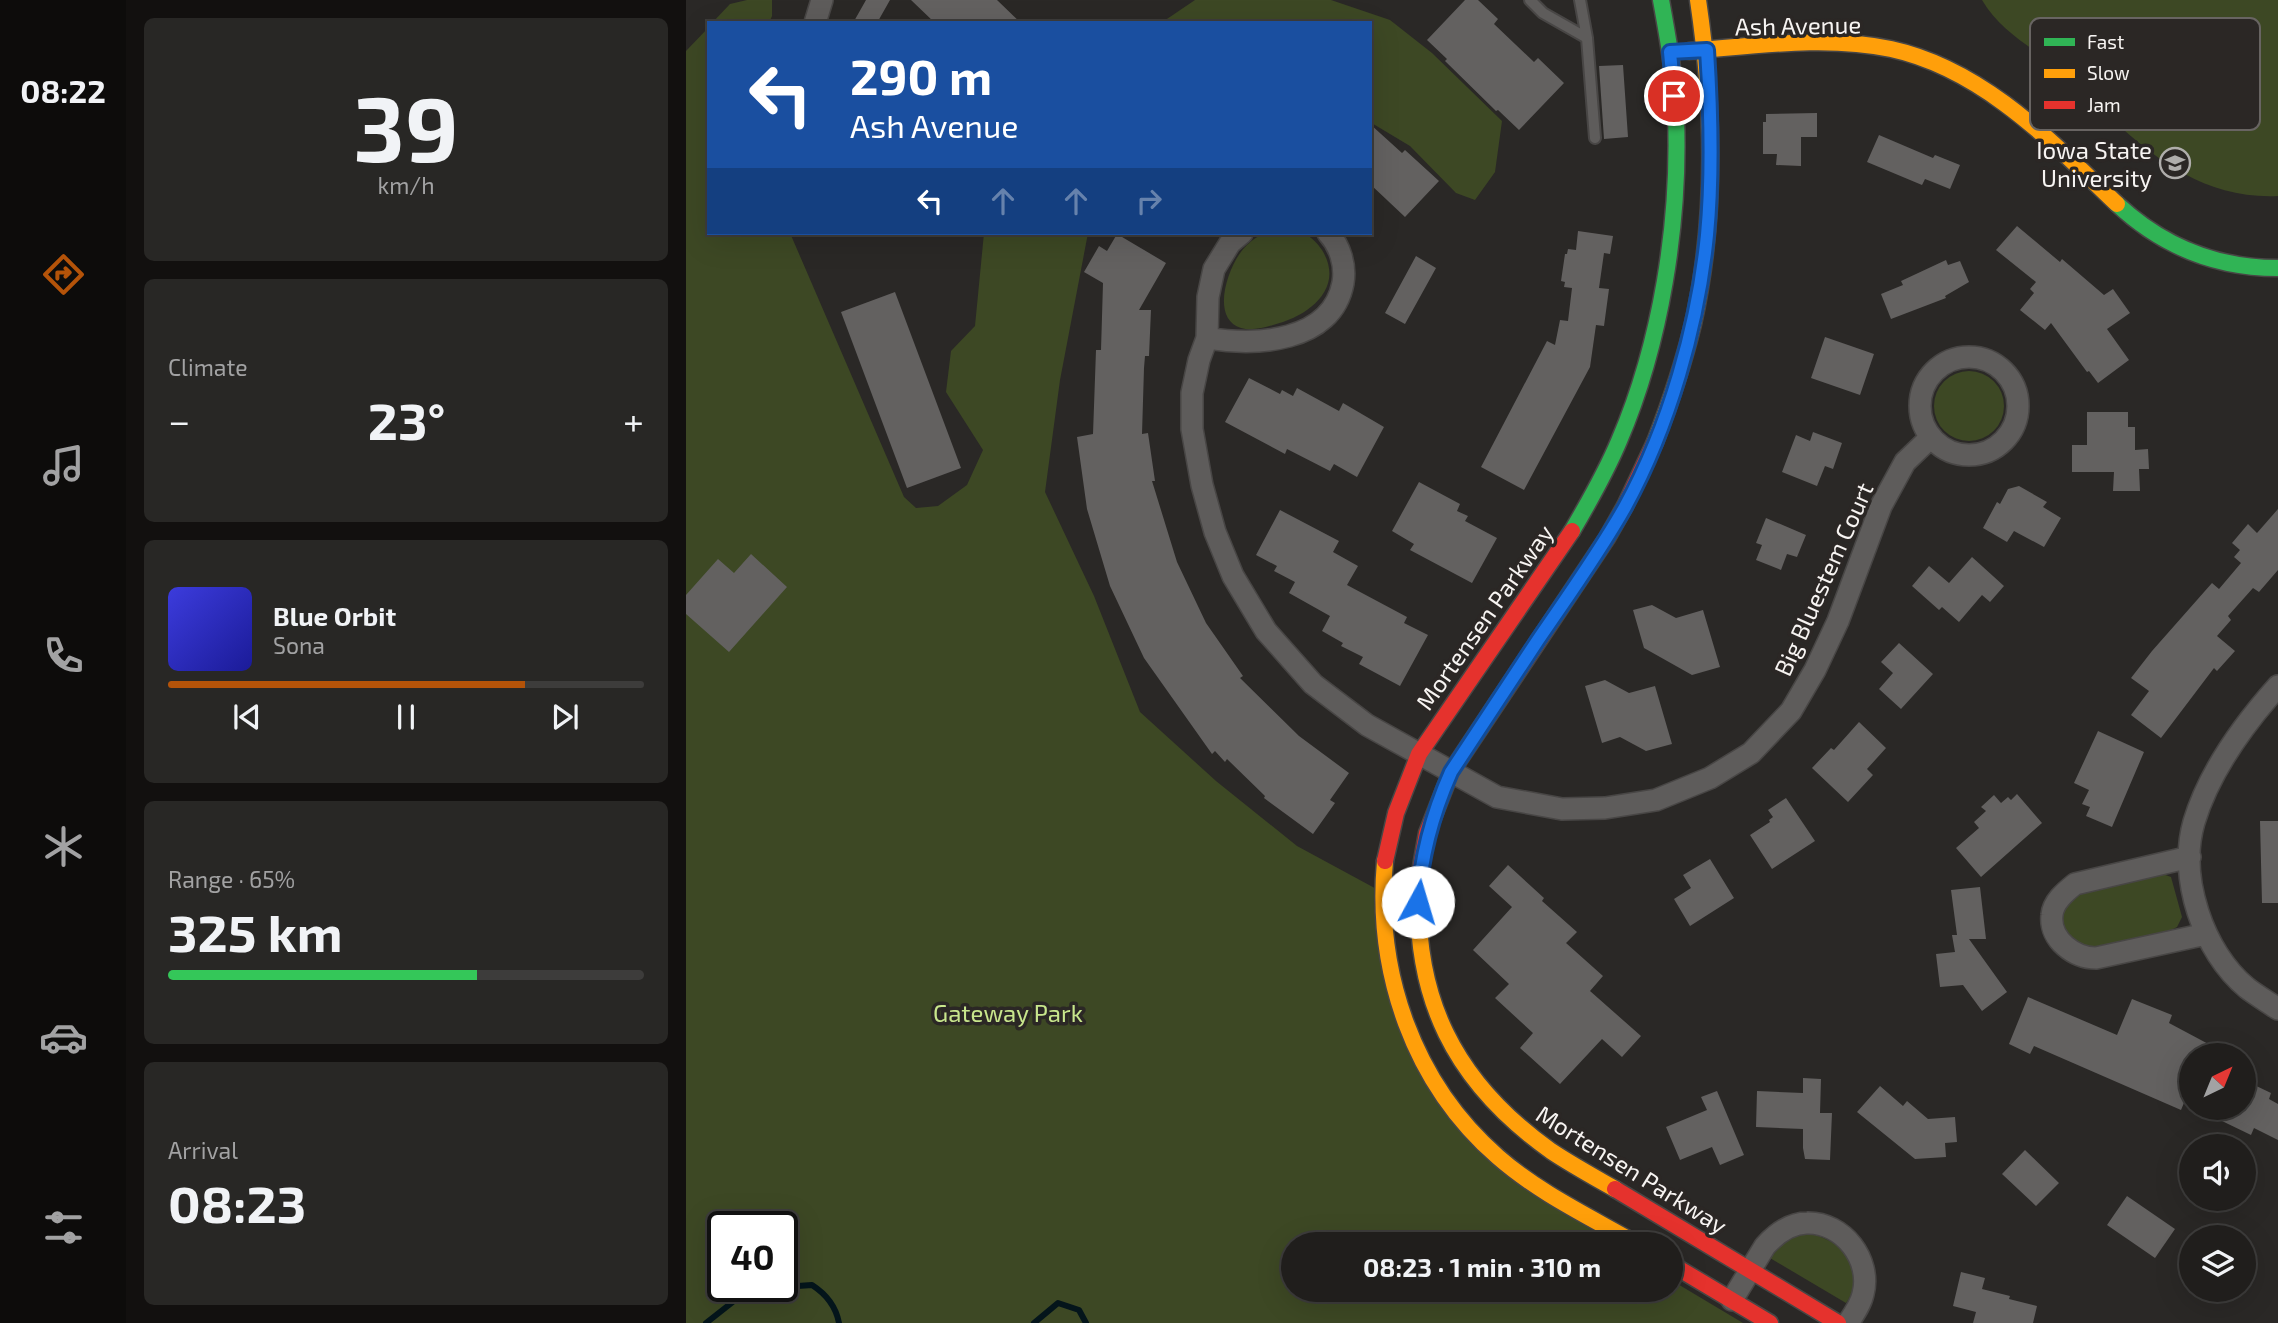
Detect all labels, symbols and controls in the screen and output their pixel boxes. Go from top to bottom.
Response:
street label: Ash Avenue [1735,9,1861,41]
legend [2030,18,2260,130]
text: Fast [2087,30,2124,53]
text: 290 m [850,46,992,105]
icon: left [735,49,826,140]
text: Slow [2087,61,2130,84]
pin [1644,66,1704,126]
text: 08:22 [20,71,106,109]
text: 39 [353,71,459,180]
icon: arrive [1655,77,1693,115]
text: Jam [2087,93,2121,116]
text: Ash Avenue [850,106,1018,144]
place label: Iowa State University [2036,135,2152,192]
school or university icon: Iowa State University [2158,146,2192,180]
text: km/h [377,171,435,199]
icon: left [911,182,949,220]
icon: ahead [984,182,1022,220]
icon: ahead [1057,182,1095,220]
icon: right [1130,182,1168,220]
icon: directions [39,250,88,299]
text: Climate [168,353,248,381]
text: 23° [368,388,445,450]
text: − [168,397,190,443]
text: + [623,397,644,443]
icon: music [39,441,88,490]
street label: Big Bluestem Court [1767,478,1879,680]
street label: Mortensen Parkway [1409,519,1559,715]
text: Blue Orbit [273,600,396,631]
icon: phone [39,631,88,680]
text: Sona [273,631,325,659]
icon: previous [228,698,266,736]
icon: pause [387,698,425,736]
icon: next [546,698,584,736]
icon: climate [39,822,88,871]
text: Range · 65% [168,865,295,893]
position arrow [1381,865,1455,939]
text: 325 km [168,900,343,962]
park label: Gateway Park [933,998,1083,1027]
icon: car [39,1013,88,1062]
north arrow [2179,1043,2256,1120]
map controls [2179,1043,2256,1302]
street label: Mortensen Parkway [1531,1099,1733,1240]
button: sound [2179,1134,2256,1211]
text: Arrival [168,1136,238,1164]
text: 08:23 [168,1171,306,1233]
icon: filters [39,1203,88,1252]
speed limit sign: 40 [707,1211,798,1302]
button: layers [2179,1225,2256,1302]
text: 08:23 · 1 min · 310 m [1363,1251,1601,1282]

